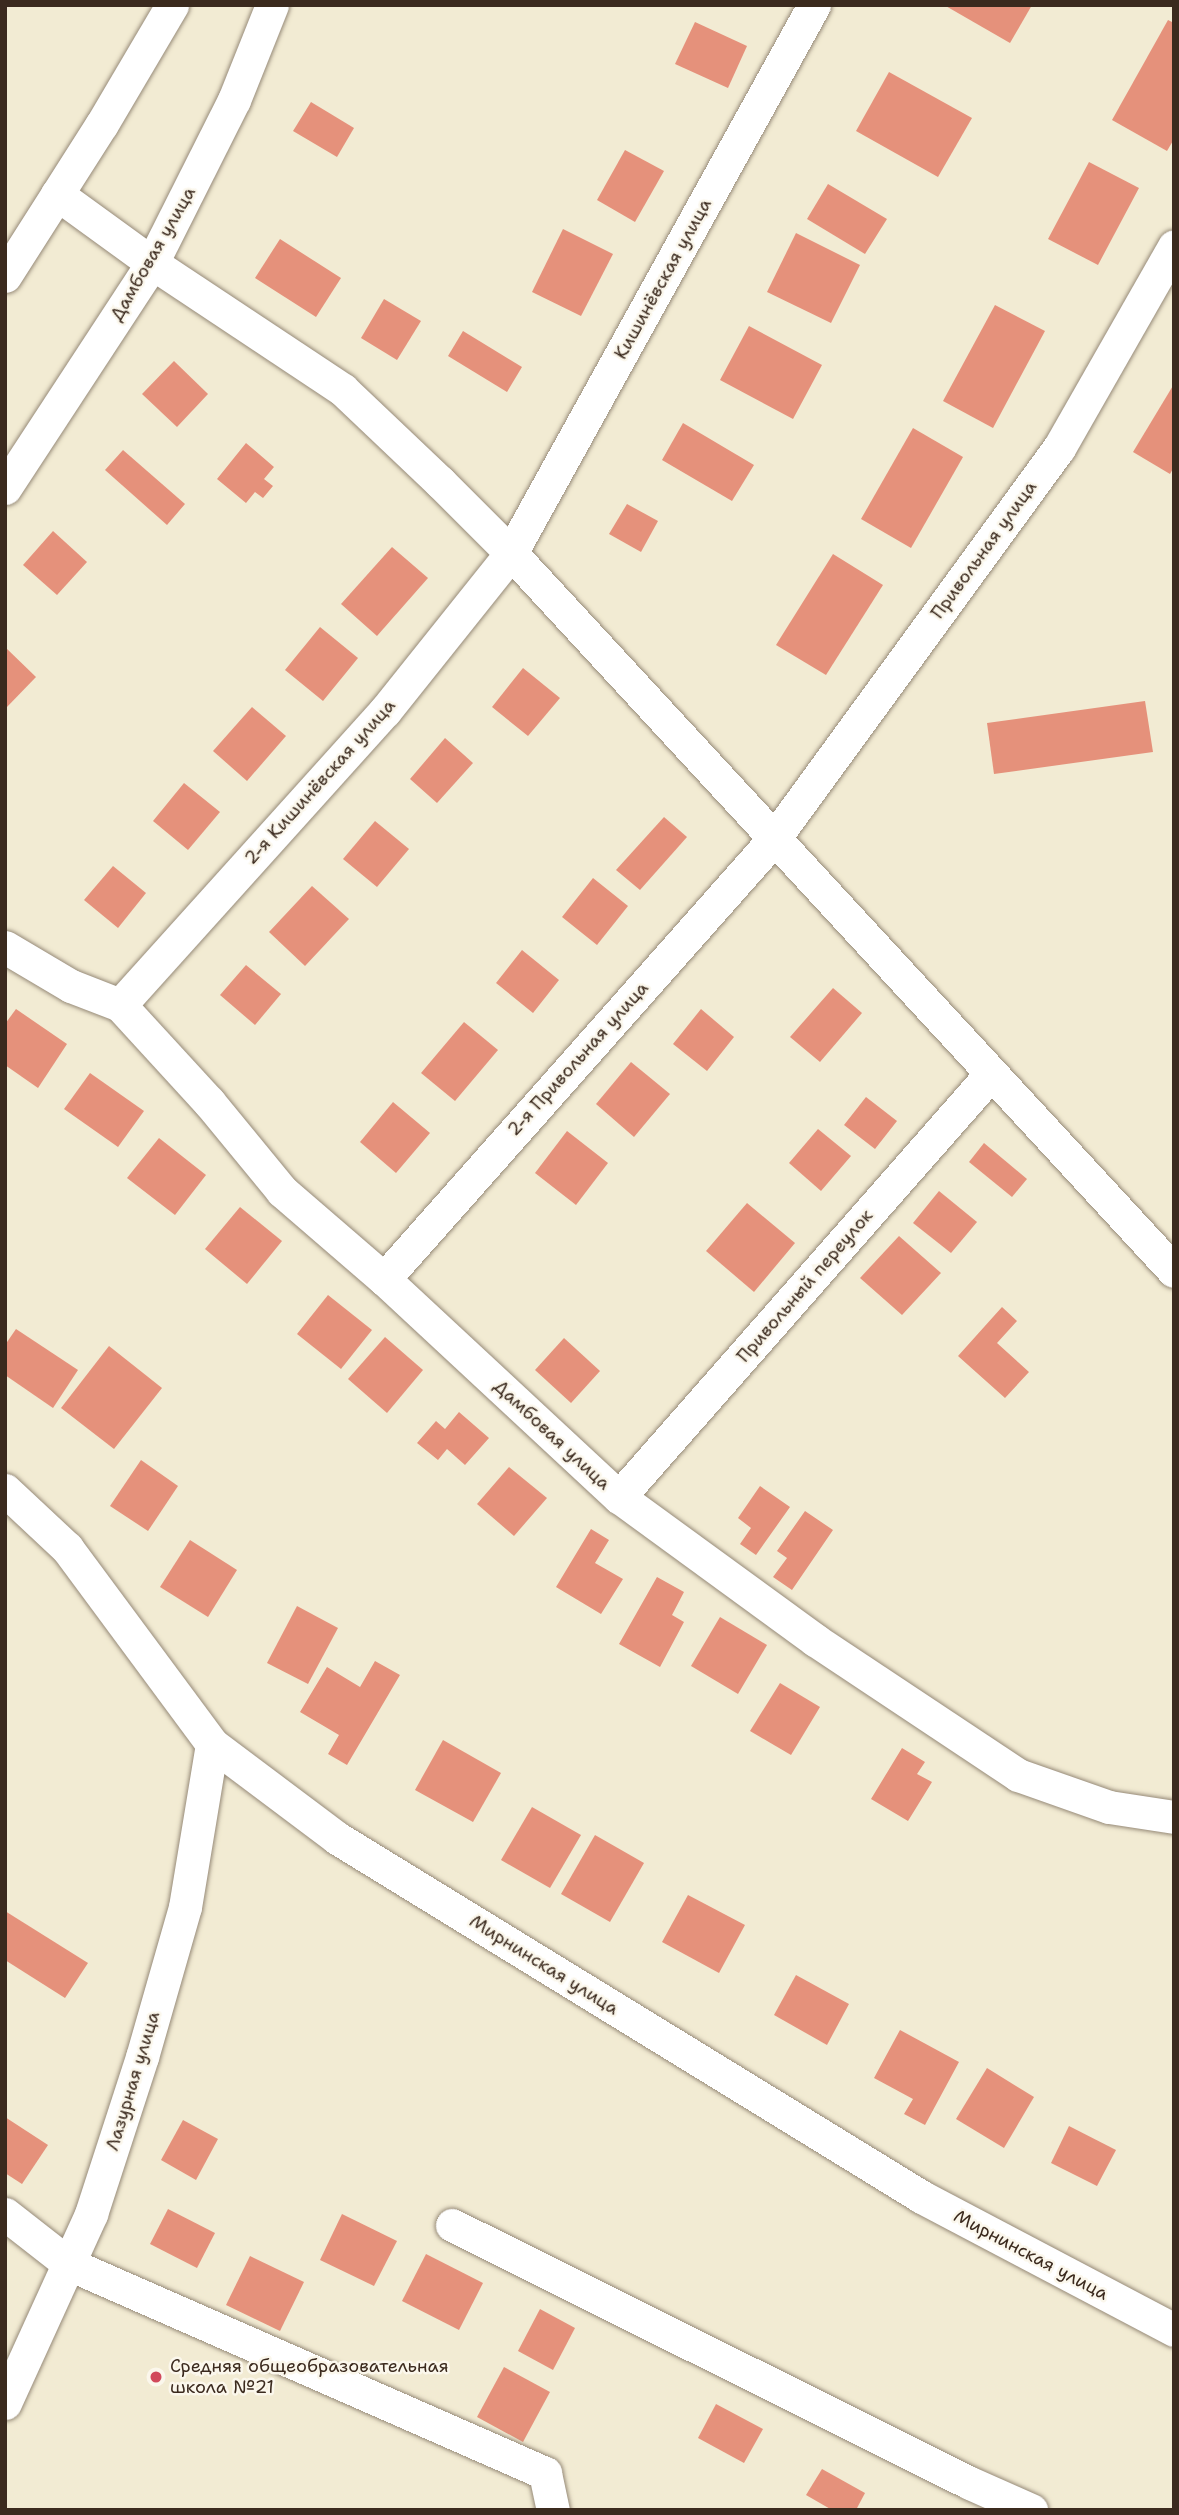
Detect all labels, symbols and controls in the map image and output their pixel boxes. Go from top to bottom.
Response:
street label: Дамбовая улица [106,183,200,325]
street label: Кишинёвская улица [610,195,716,363]
street label: Привольная улица [927,477,1041,623]
street label: 2-я Кишинёвская улица [240,695,400,869]
street label: 2-я Привольная улица [503,977,653,1141]
street label: Привольный переулок [733,1205,877,1367]
street label: Дамбовая улица [489,1375,615,1495]
street label: Мирнинская улица [465,1910,623,2020]
street label: Лазурная улица [102,2009,164,2153]
street label: Мирнинская улица [950,2205,1112,2305]
place label: Средняя общеобразовательная школа №21 [170,2356,449,2398]
marker: Средняя общеобразовательная школа №21 [148,2369,164,2385]

